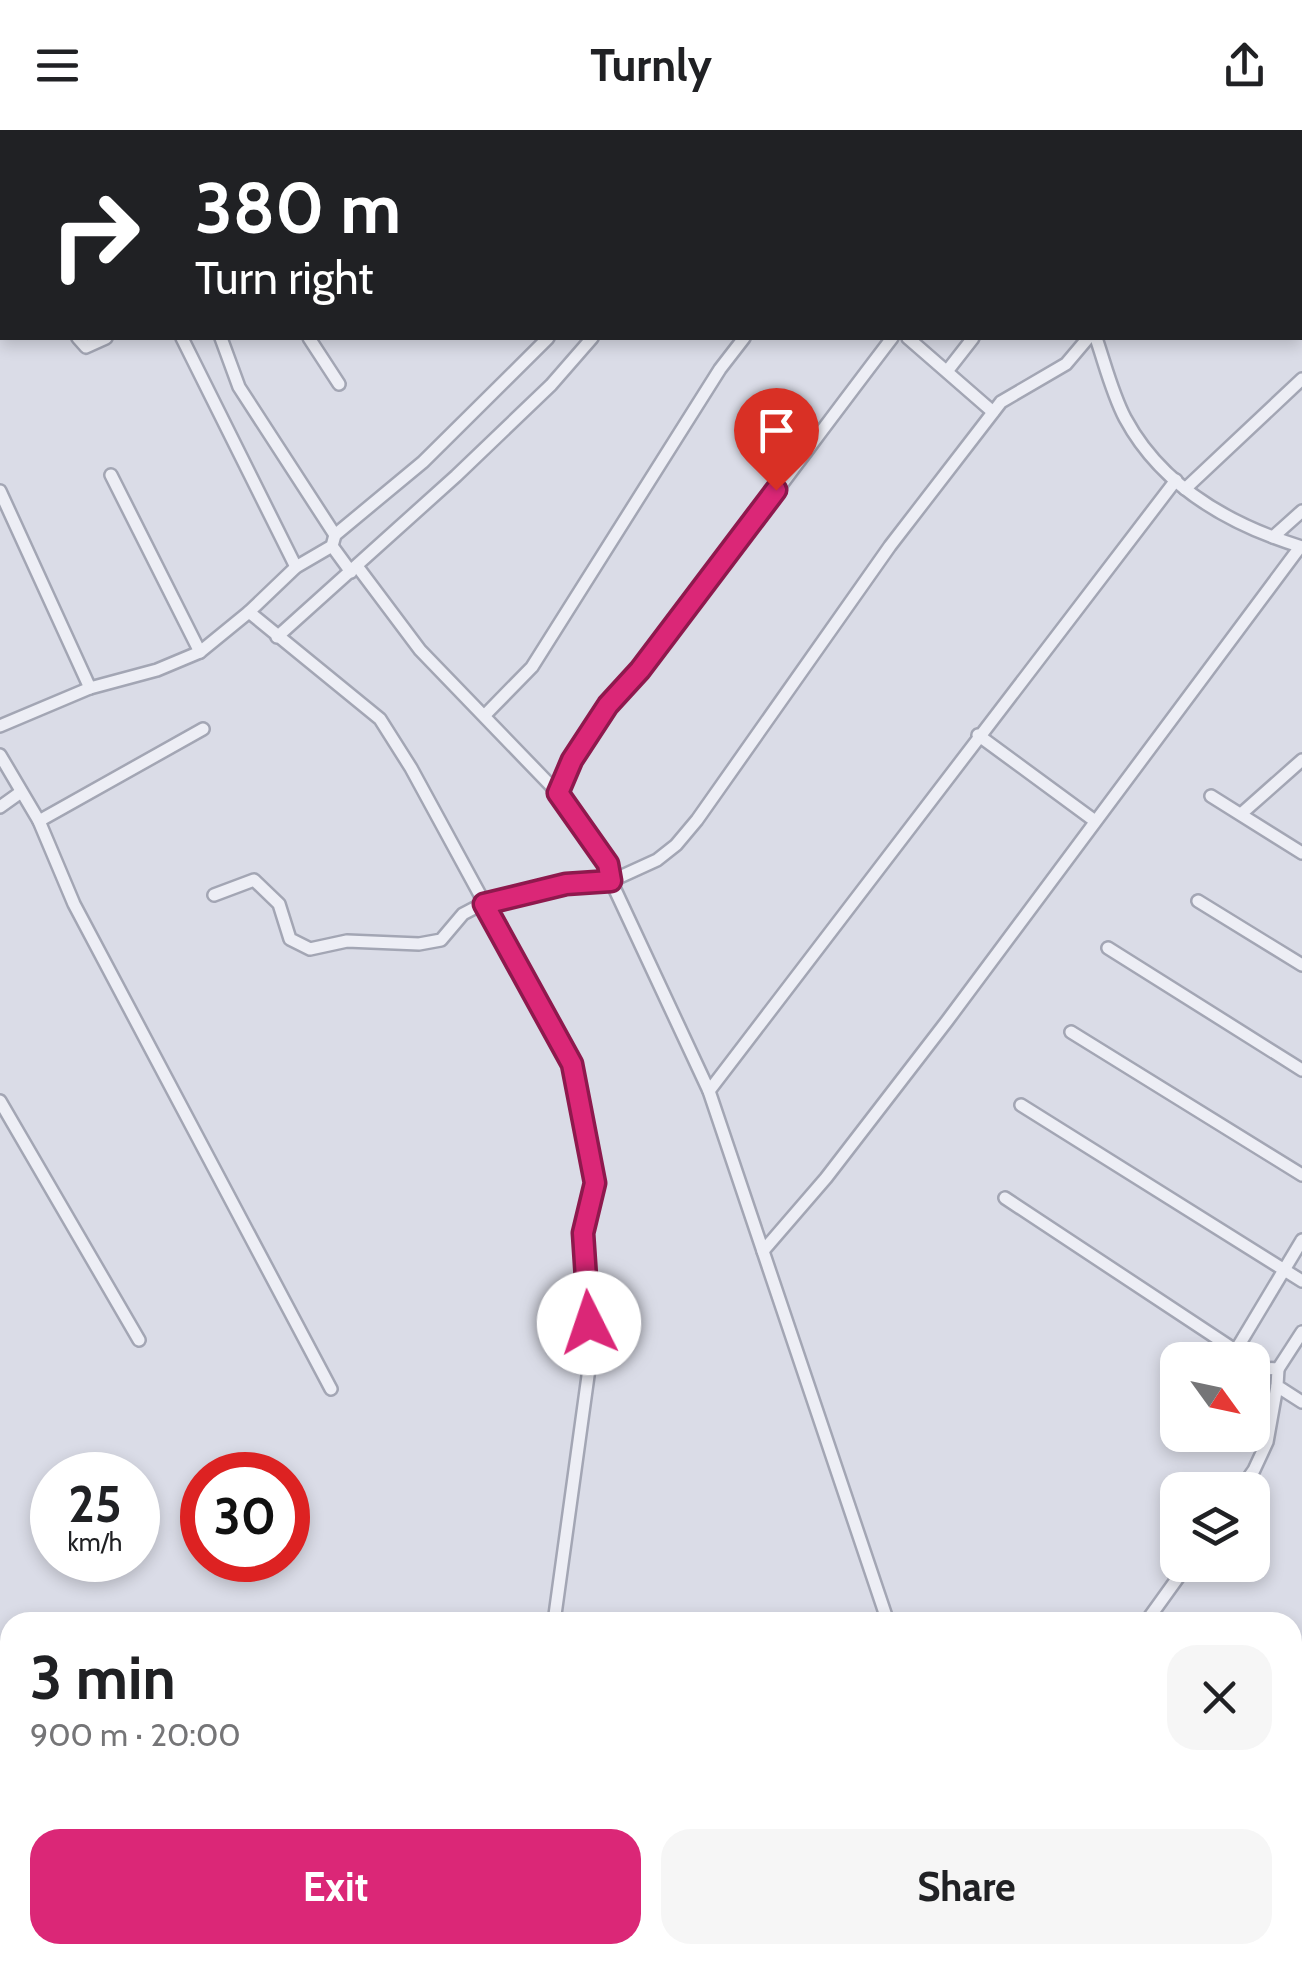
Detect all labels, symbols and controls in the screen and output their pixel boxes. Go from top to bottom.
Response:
icon: menu [30,38,85,93]
text: Turnly [590,38,712,92]
icon: share [1217,38,1272,93]
text: 380 m [195,165,401,251]
icon: right [30,170,160,300]
text: Turn right [195,251,374,305]
pin [734,388,819,491]
icon: arrive [749,403,804,458]
position arrow [537,1271,641,1375]
north arrow [1160,1342,1270,1452]
map controls [1160,1342,1270,1582]
speed limit sign: 30 [180,1452,310,1582]
button: layers [1160,1472,1270,1582]
text: 25 [68,1474,122,1535]
text: km/h [68,1527,122,1557]
text: 3 min [30,1641,176,1714]
button: close [1167,1645,1272,1750]
text: 900 m · 20:00 [30,1715,241,1754]
button: Exit [30,1829,641,1944]
button: Share [661,1829,1272,1944]

